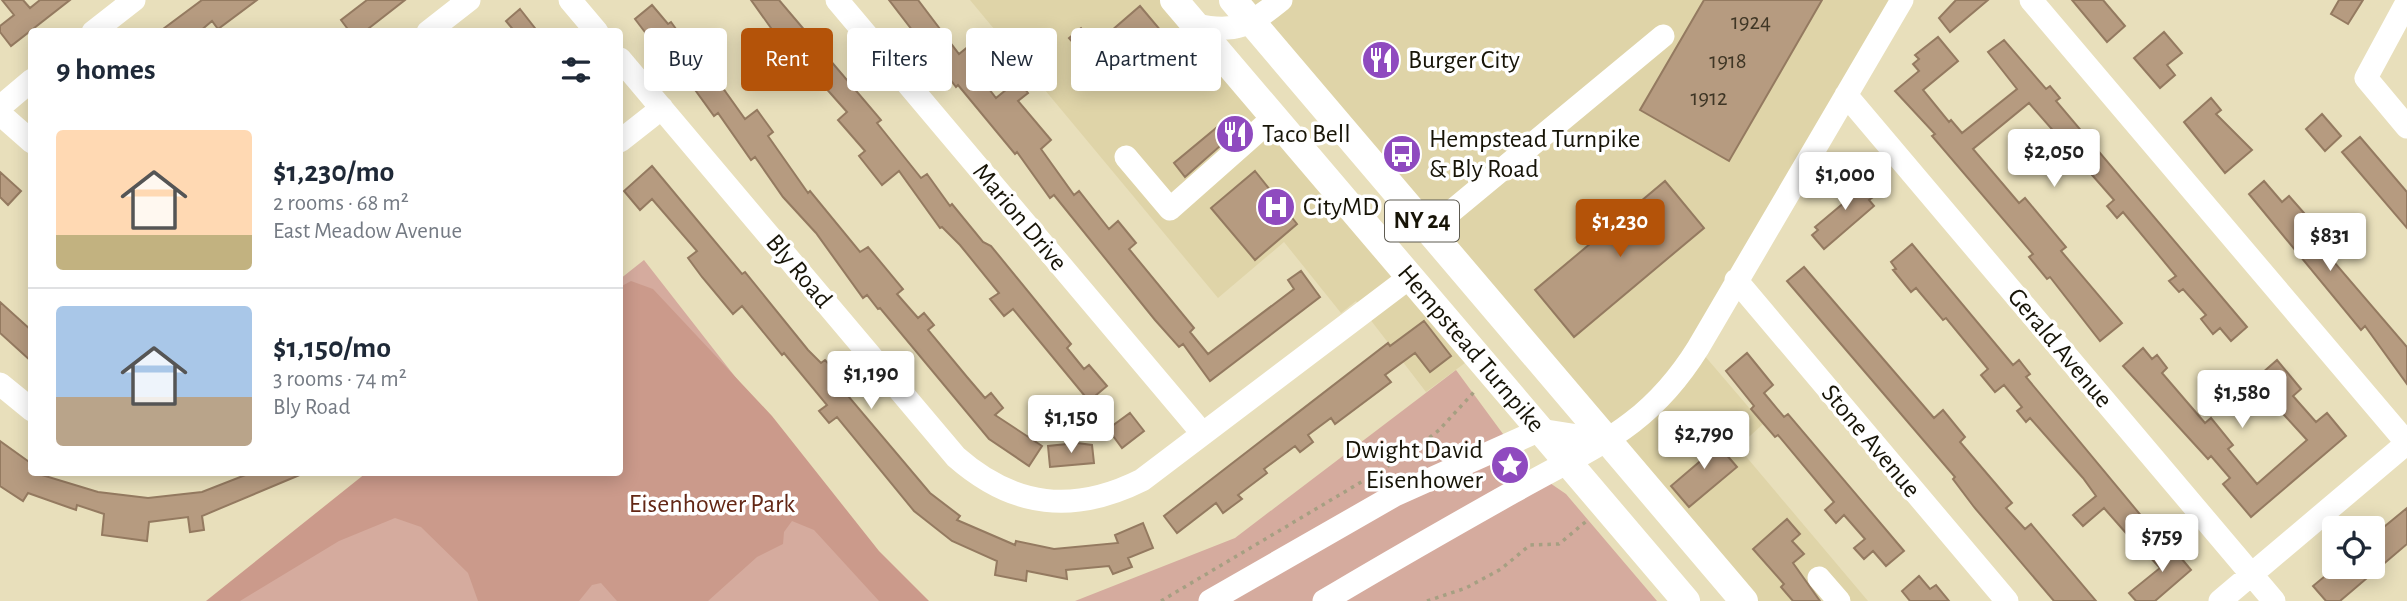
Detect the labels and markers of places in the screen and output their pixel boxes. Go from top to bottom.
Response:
restaurant icon: Burger City [1360,39,1402,81]
place label: Burger City [1408,47,1520,73]
restaurant icon: Taco Bell [1214,113,1256,155]
place label: Taco Bell [1262,121,1351,147]
place label: Hempstead Turnpike & Bly Road [1429,126,1640,182]
pin: $2,050 [1997,130,2111,189]
bus stop icon: Hempstead Turnpike & Bly Road [1381,133,1423,175]
pin: $1,000 [1788,152,1902,212]
hospital icon: CityMD [1255,186,1297,228]
place label: CityMD [1303,194,1379,220]
pin: $1,230 [1563,200,1677,259]
pin: $831 [2289,214,2371,273]
pin: $1,190 [814,352,928,411]
pin: $1,580 [2185,370,2299,430]
pin: $1,150 [1014,396,1128,455]
pin: $2,790 [1647,412,1761,471]
place label: Dwight David Eisenhower [1344,437,1484,493]
place icon: Dwight David Eisenhower [1489,444,1531,486]
pin: $759 [2121,514,2203,574]

